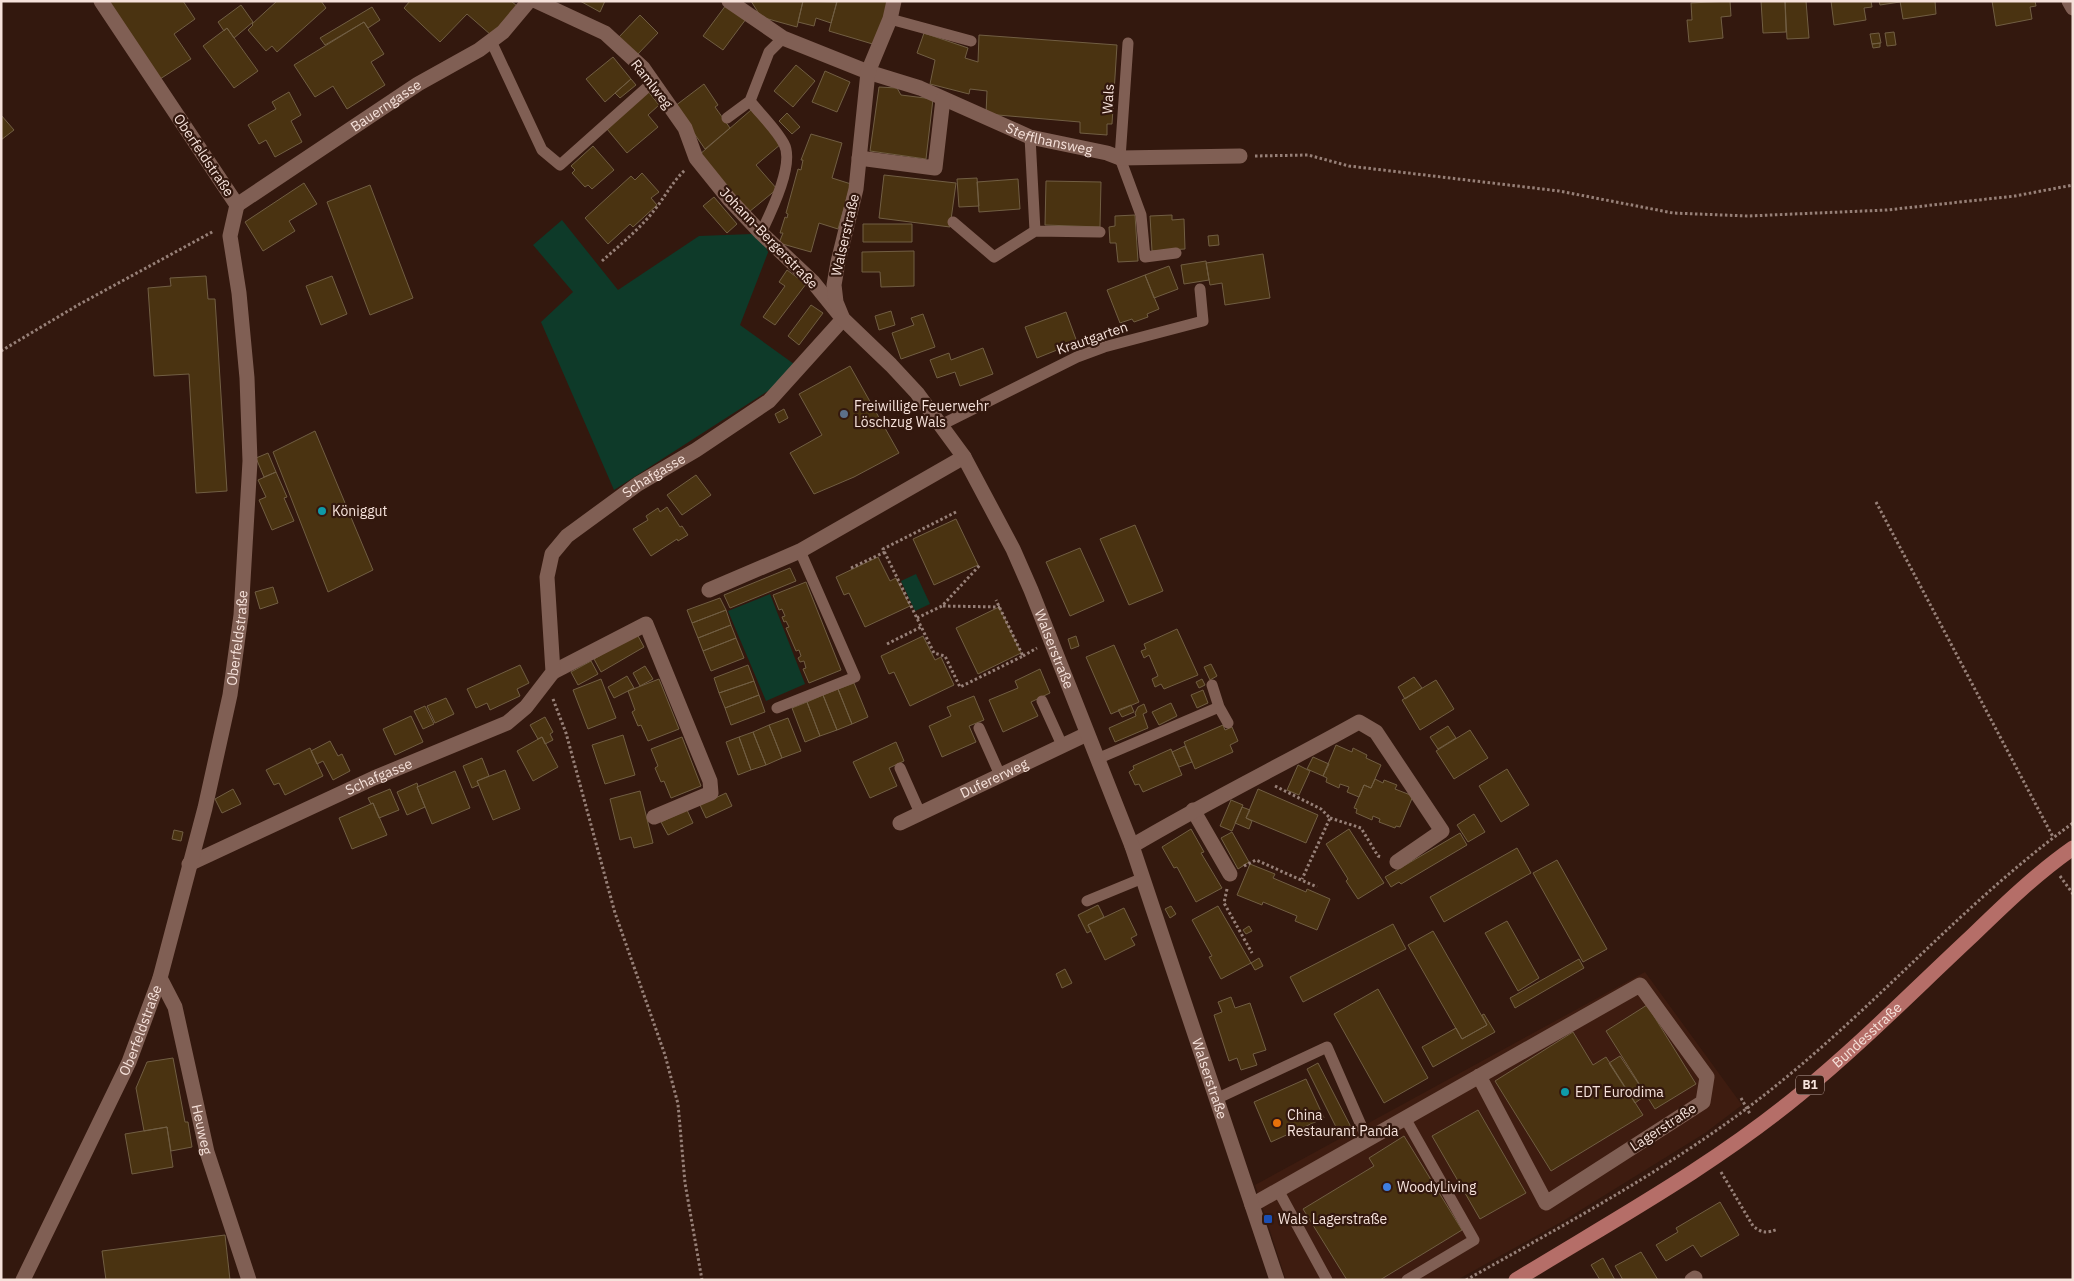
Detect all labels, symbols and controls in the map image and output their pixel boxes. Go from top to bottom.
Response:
street label: Ramlweg [627,56,677,113]
street label: Bauerngasse [347,75,425,136]
street label: Wals [1098,83,1118,115]
street label: Oberfeldstraße [170,110,238,200]
street label: Stefflhansweg [1003,118,1095,159]
street label: Johann-Bergerstraße [716,183,822,293]
street label: Walserstraße [827,192,863,278]
street label: Krautgarten [1054,317,1130,359]
place label: Freiwillige Feuerwehr Löschzug Wals [854,397,989,431]
marker: Freiwillige Feuerwehr Löschzug Wals [838,408,850,420]
street label: Schafgasse [618,449,689,502]
place label: Königgut [332,502,388,520]
marker: Königgut [316,505,328,517]
street label: Oberfeldstraße [222,590,251,687]
street label: Walserstraße [1030,607,1078,692]
street label: Schafgasse [342,754,415,799]
street label: Dufererweg [957,754,1031,802]
street label: Oberfeldstraße [115,982,166,1079]
street label: Bundesstraße [1828,998,1906,1072]
street label: Walserstraße [1188,1036,1232,1122]
road number: B1 [1796,1076,1824,1094]
place label: EDT Eurodima [1575,1083,1664,1101]
marker: EDT Eurodima [1559,1086,1571,1098]
street label: Lagerstraße [1626,1099,1700,1155]
street label: Heuweg [188,1102,216,1157]
place label: China Restaurant Panda [1287,1106,1399,1140]
marker: China Restaurant Panda [1271,1117,1283,1129]
place label: WoodyLiving [1397,1178,1477,1196]
marker: WoodyLiving [1381,1181,1393,1193]
place label: Wals Lagerstraße [1278,1210,1387,1228]
marker: Wals Lagerstraße [1262,1213,1274,1225]

